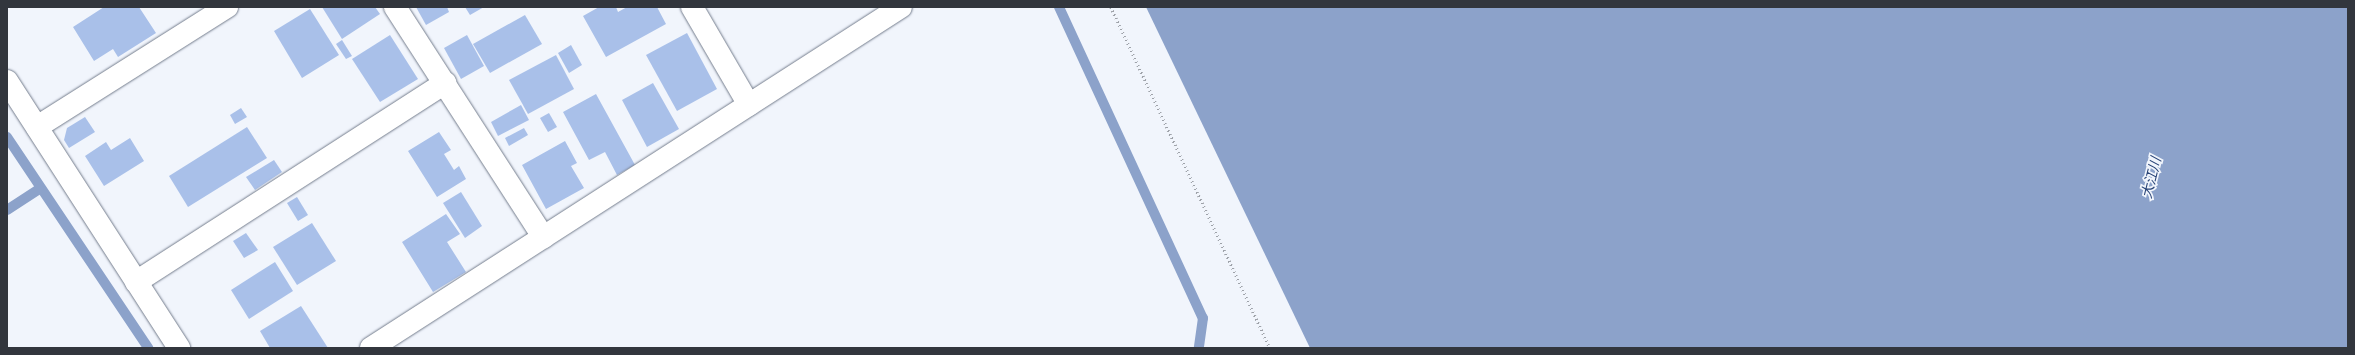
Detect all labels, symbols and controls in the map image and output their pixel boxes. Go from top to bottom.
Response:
water label: 大江川 [2139,156,2165,200]

